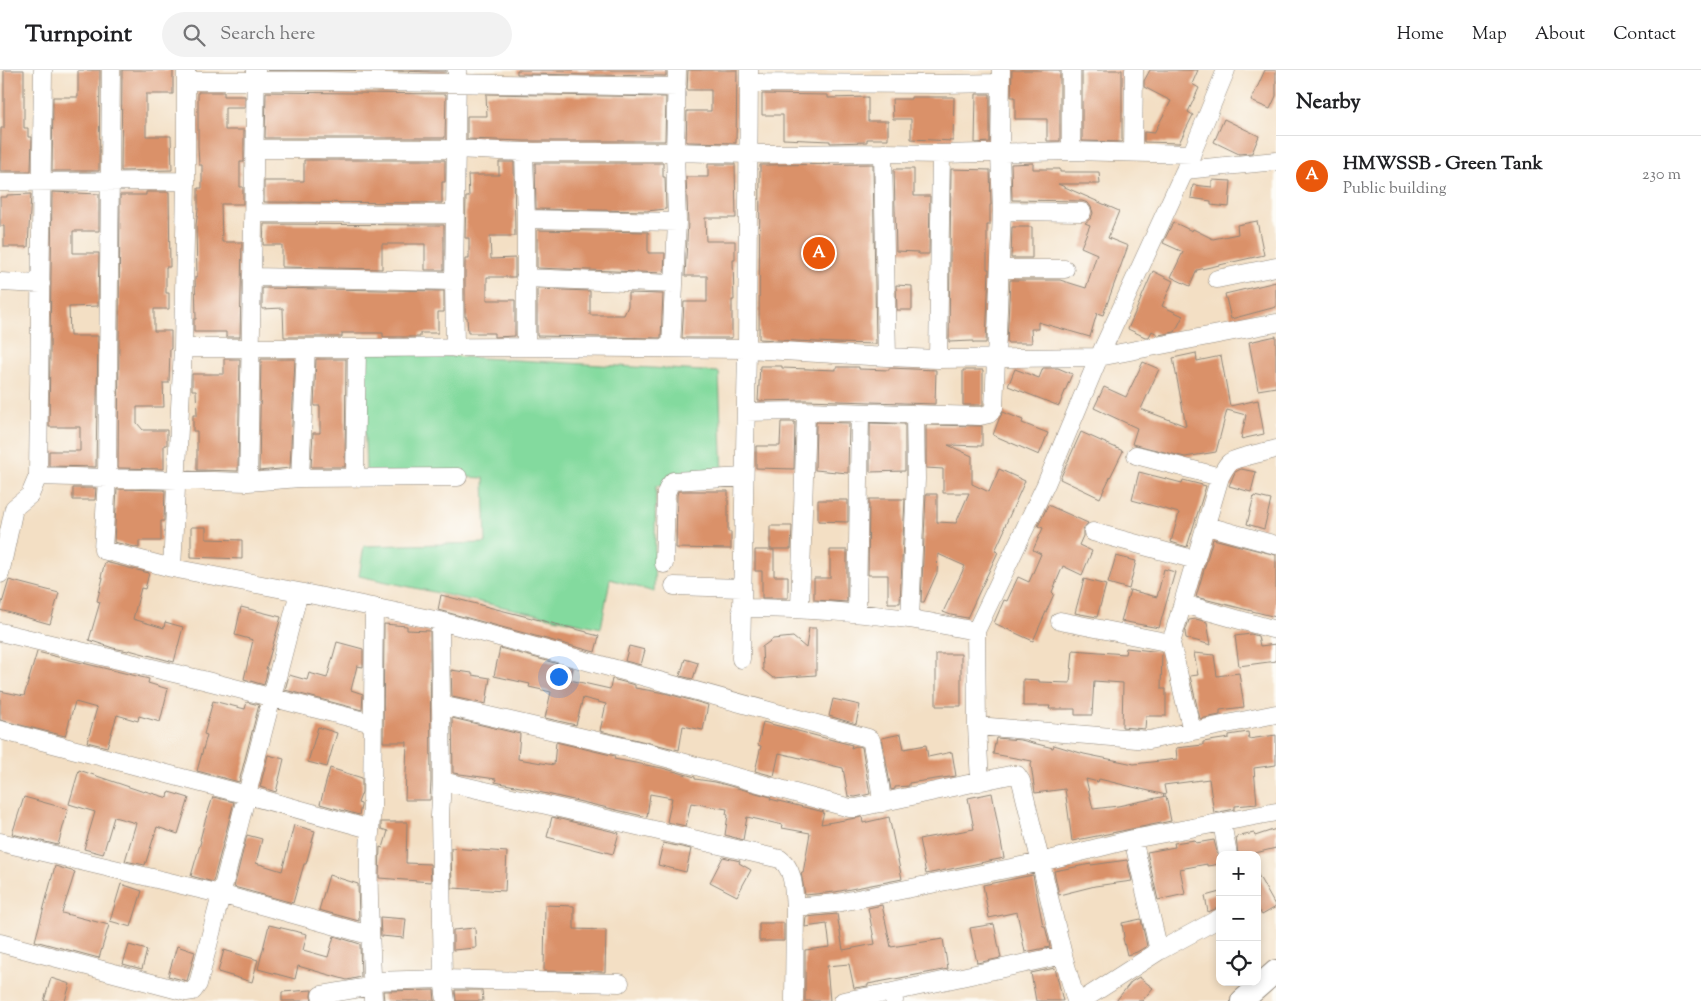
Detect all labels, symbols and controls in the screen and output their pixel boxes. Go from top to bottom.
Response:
search box [162,12,512,57]
text: Turnpoint [25,18,132,52]
icon: search [180,21,208,49]
text: Search here [220,21,315,48]
text: Home [1397,22,1444,48]
text: Map [1472,22,1507,48]
text: About [1535,22,1585,48]
text: Contact [1613,22,1676,48]
text: Nearby [1296,88,1361,118]
text: HMWSSB - Green Tank [1343,151,1543,178]
text: A [1306,164,1319,187]
text: 230 m [1642,164,1681,187]
text: Public building [1343,178,1447,201]
pin: A [803,234,835,272]
your location [546,664,572,690]
map controls [1216,851,1261,986]
button: + [1216,851,1261,896]
button: − [1216,896,1261,941]
button: locate [1216,941,1261,986]

